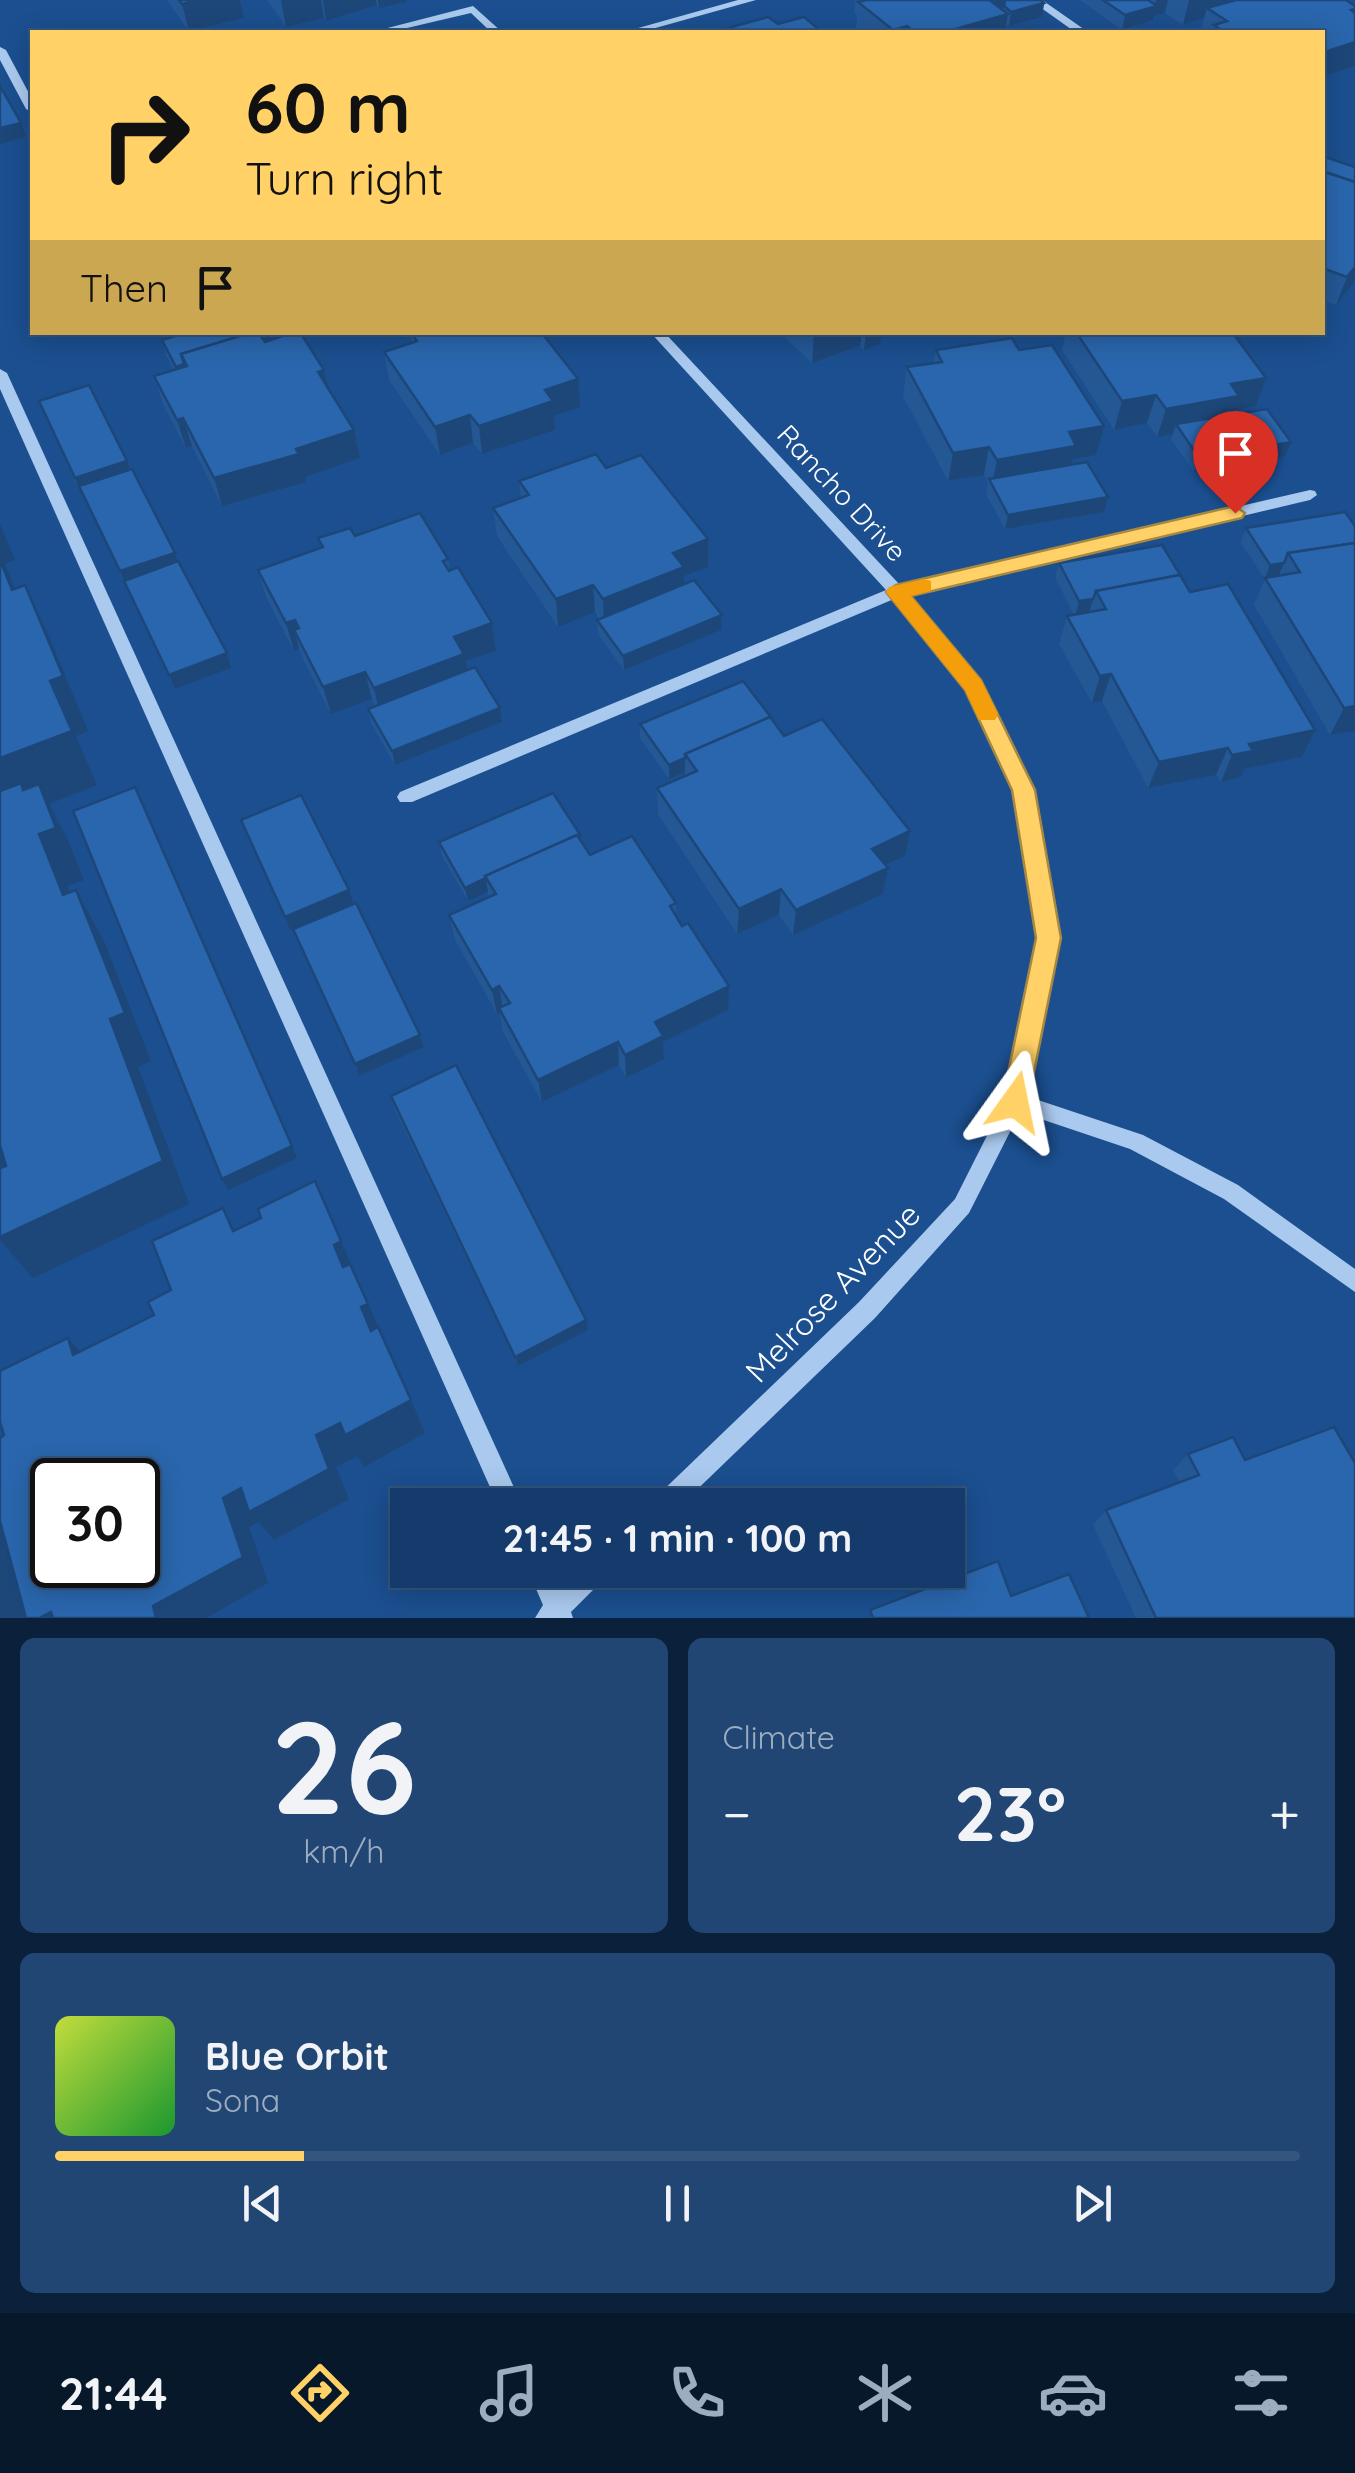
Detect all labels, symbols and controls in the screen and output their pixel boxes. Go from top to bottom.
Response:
text: 60 m [245,63,411,151]
icon: right [80,70,210,200]
text: Turn right [245,150,444,206]
icon: arrive [188,260,243,315]
text: Then [80,264,168,312]
pin [1193,411,1278,514]
street label: Rancho Drive [770,417,915,568]
icon: arrive [1208,426,1263,481]
position arrow [963,1050,1067,1154]
street label: Melrose Avenue [737,1194,928,1390]
speed limit sign: 30 [30,1458,160,1588]
text: 21:45 · 1 min · 100 m [503,1514,852,1562]
text: 26 [271,1684,417,1847]
text: Climate [723,1717,835,1757]
text: 23° [954,1766,1066,1860]
text: − [723,1779,751,1848]
text: + [1269,1779,1300,1848]
text: km/h [303,1831,384,1871]
text: Blue Orbit [205,2032,389,2080]
text: Sona [205,2080,280,2120]
icon: previous [235,2176,290,2231]
icon: pause [650,2176,705,2231]
icon: next [1065,2176,1120,2231]
icon: directions [285,2358,355,2428]
icon: music [474,2358,544,2428]
icon: phone [662,2358,732,2428]
icon: climate [850,2358,920,2428]
icon: car [1038,2358,1108,2428]
icon: filters [1226,2358,1296,2428]
text: 21:44 [59,2365,167,2421]

